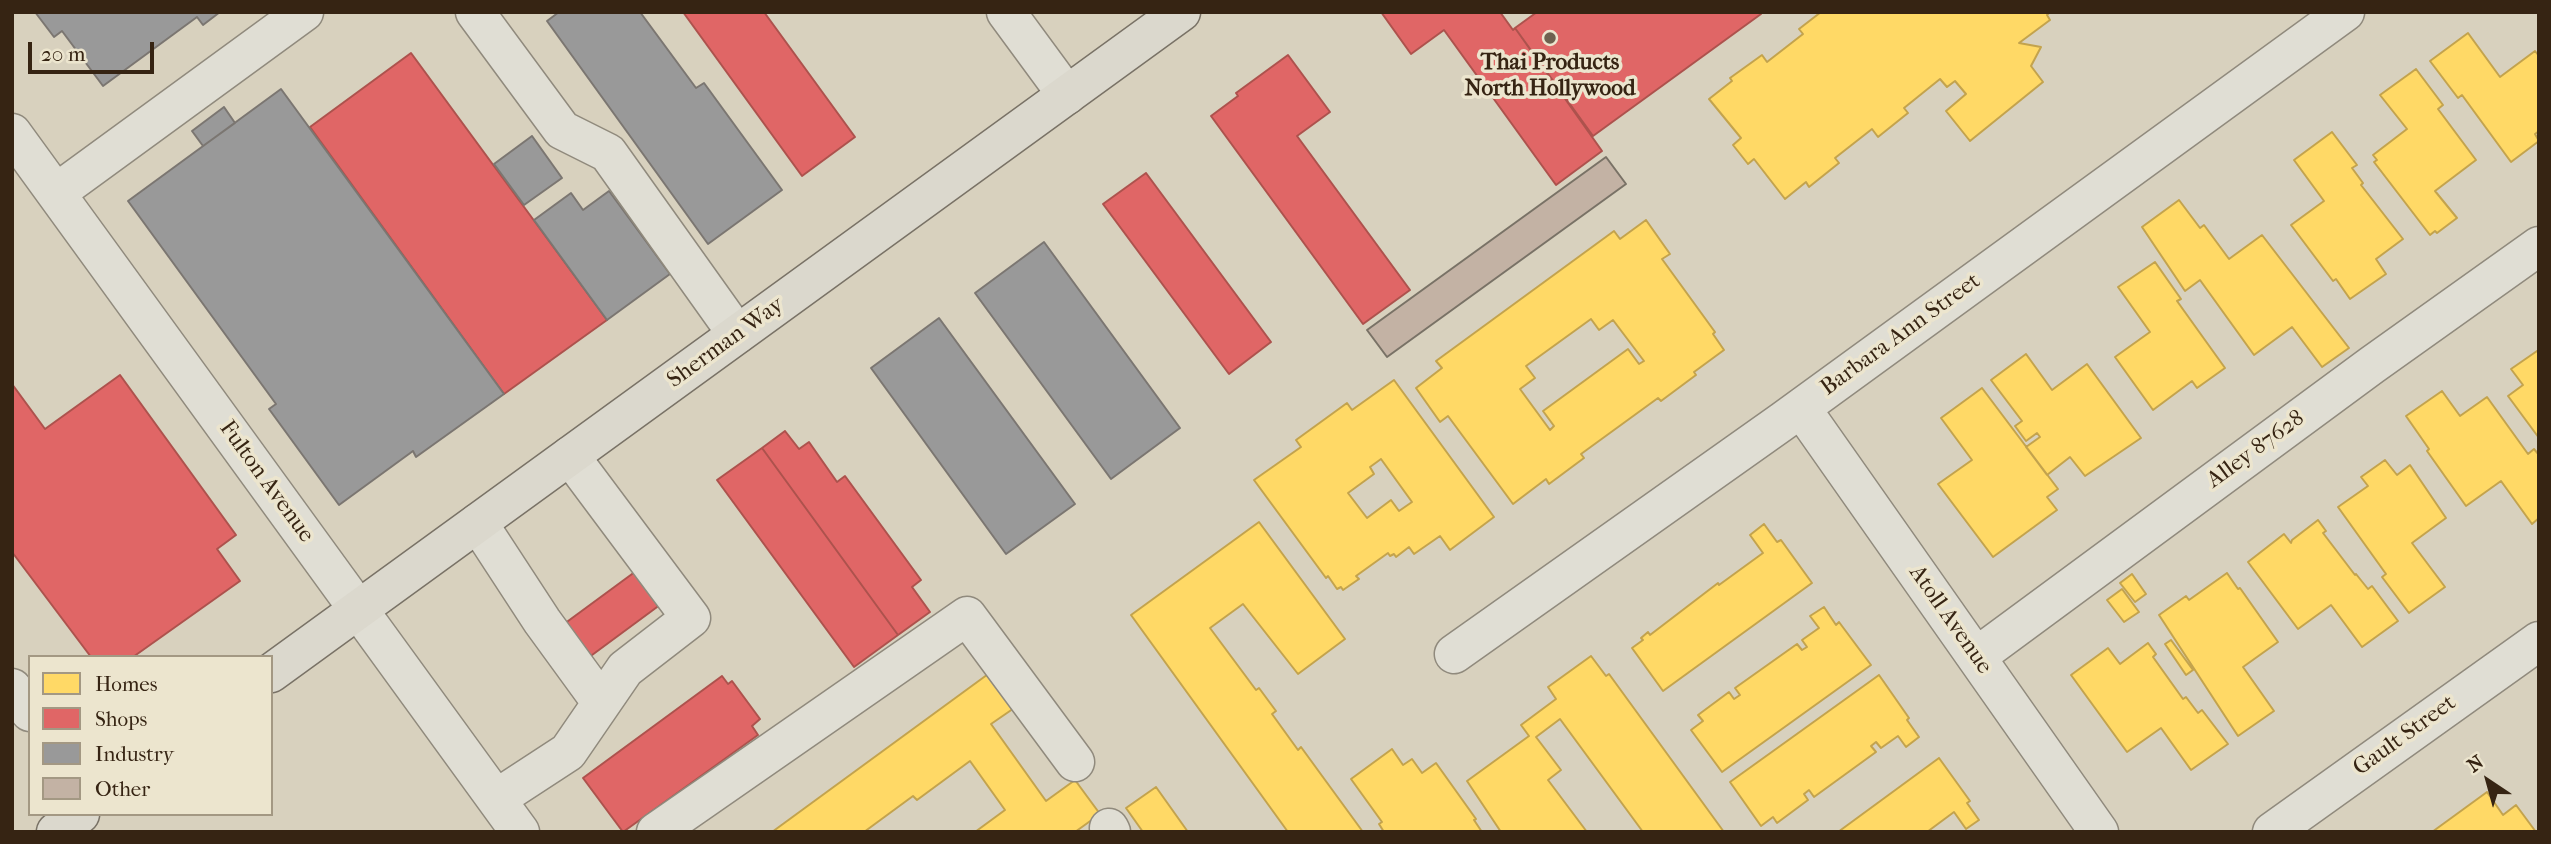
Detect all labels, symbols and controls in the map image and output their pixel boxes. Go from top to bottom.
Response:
scale bar [32,28,158,72]
marker: Thai Products North Hollywood [1542,30,1558,46]
text: 20 m [41,42,85,66]
place label: Thai Products North Hollywood [1465,49,1635,103]
street label: Barbara Ann Street [1816,268,1986,402]
street label: Sherman Way [662,291,790,395]
street label: Alley 87628 [2202,405,2310,495]
street label: Fulton Avenue [213,416,319,548]
street label: Atoll Avenue [1902,560,1998,680]
legend [28,655,273,816]
text: Homes [95,672,157,696]
street label: Gault Street [2348,690,2462,782]
text: Shops [95,707,147,731]
text: Industry [95,742,174,766]
north arrow [2453,746,2523,816]
text: N [2463,751,2488,777]
text: Other [95,777,150,801]

